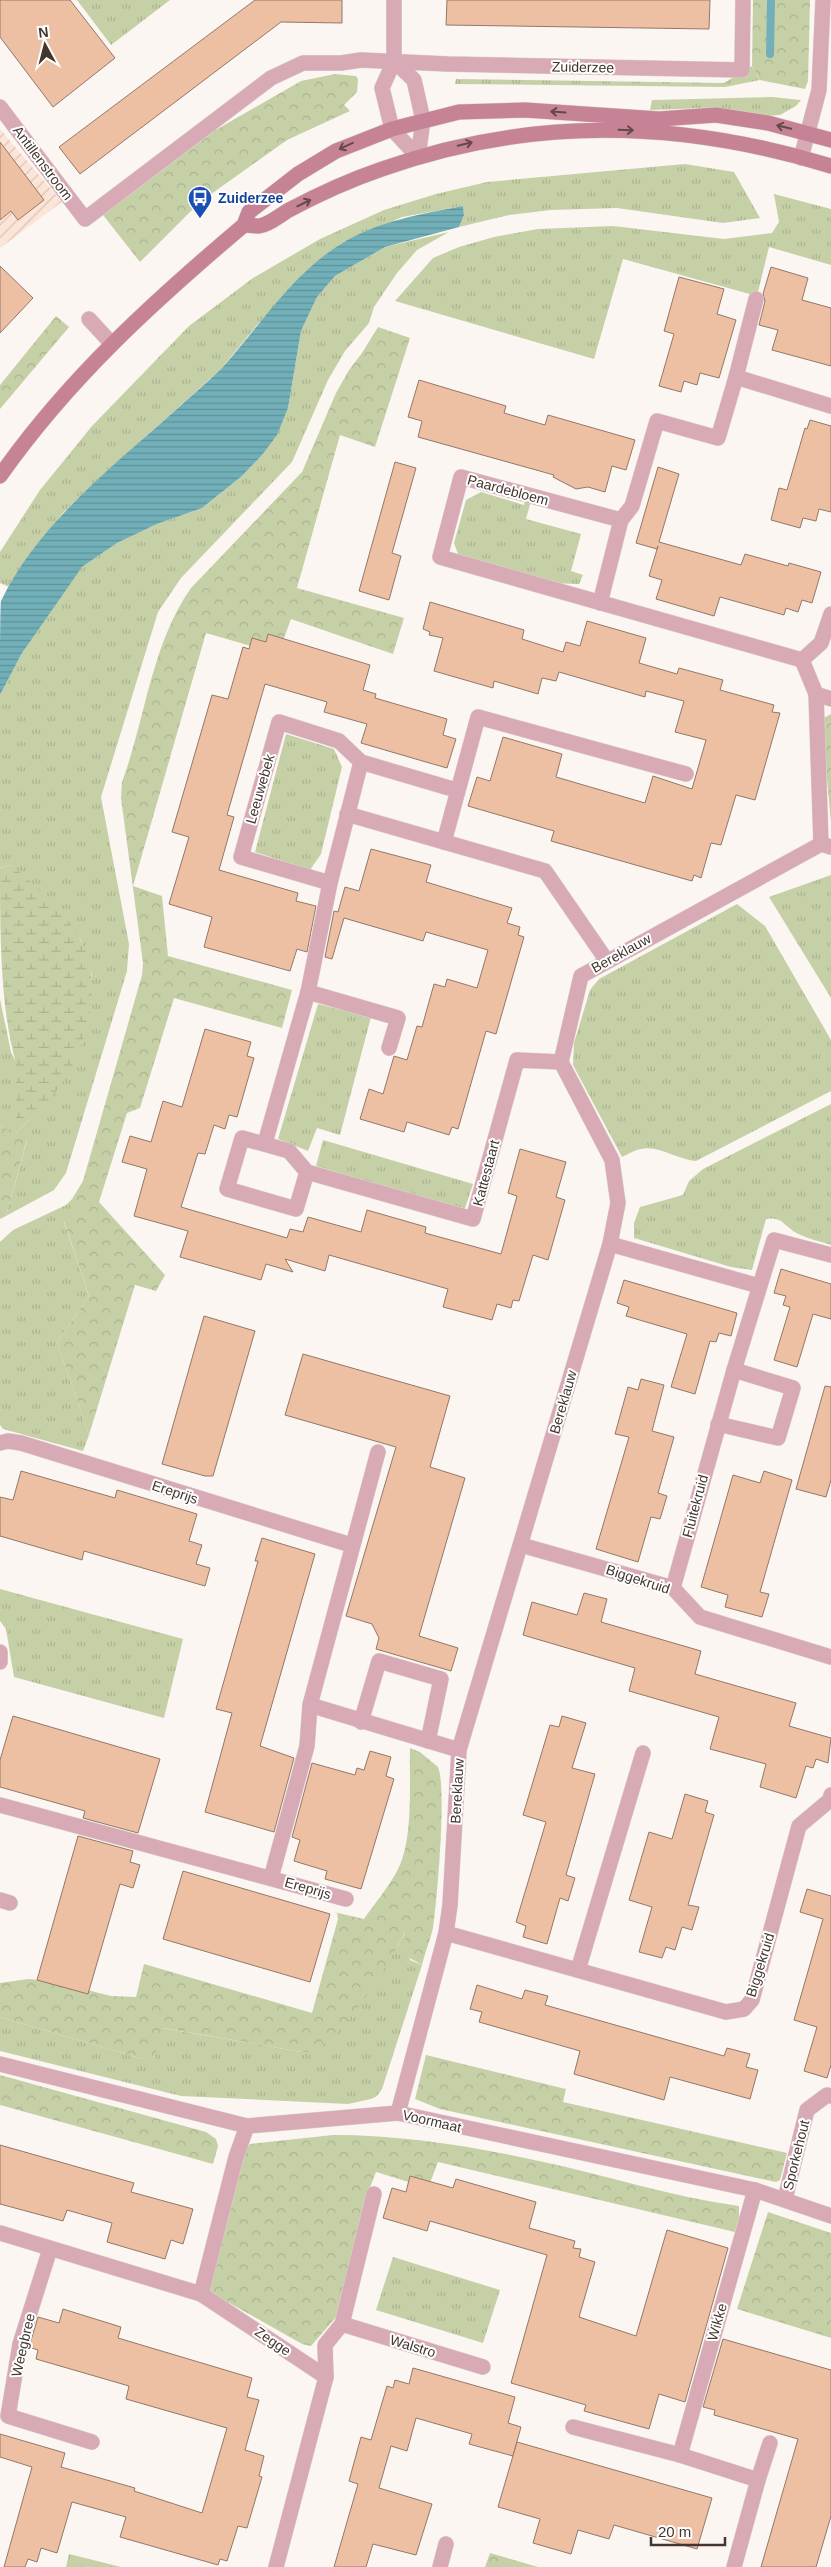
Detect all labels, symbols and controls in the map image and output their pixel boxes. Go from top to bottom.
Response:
north arrow [20,20,70,70]
text: N [37,24,49,41]
street label: Zuiderzee [552,58,614,76]
one-way arrow [550,107,566,117]
one-way arrow [777,122,793,131]
street label: Antillenstroom [10,123,76,203]
one-way arrow [618,125,634,135]
one-way arrow [456,139,472,148]
one-way arrow [339,142,354,152]
bus stop icon: Zuiderzee [187,185,213,219]
place label: Zuiderzee [218,190,284,206]
one-way arrow [296,198,311,208]
street label: Paardebloem [466,471,550,509]
street label: Leeuwebek [242,751,278,826]
street label: Bereklauw [589,930,654,976]
street label: Kattestaart [470,1138,503,1208]
street label: Bereklauw [546,1368,580,1436]
street label: Fluitekruid [679,1473,711,1539]
street label: Ereprijs [150,1477,200,1507]
street label: Biggekruid [604,1561,672,1597]
street label: Bereklauw [447,1757,467,1824]
street label: Ereprijs [283,1874,333,1902]
street label: Biggekruid [743,1931,777,1999]
street label: Voormaat [401,2106,463,2136]
street label: Sporkehout [780,2118,812,2192]
street label: Wikke [704,2301,730,2343]
street label: Weegbree [8,2312,38,2378]
street label: Zegge [252,2323,294,2359]
street label: Walstro [388,2331,438,2361]
scale bar [651,2514,725,2546]
text: 20 m [658,2523,691,2540]

